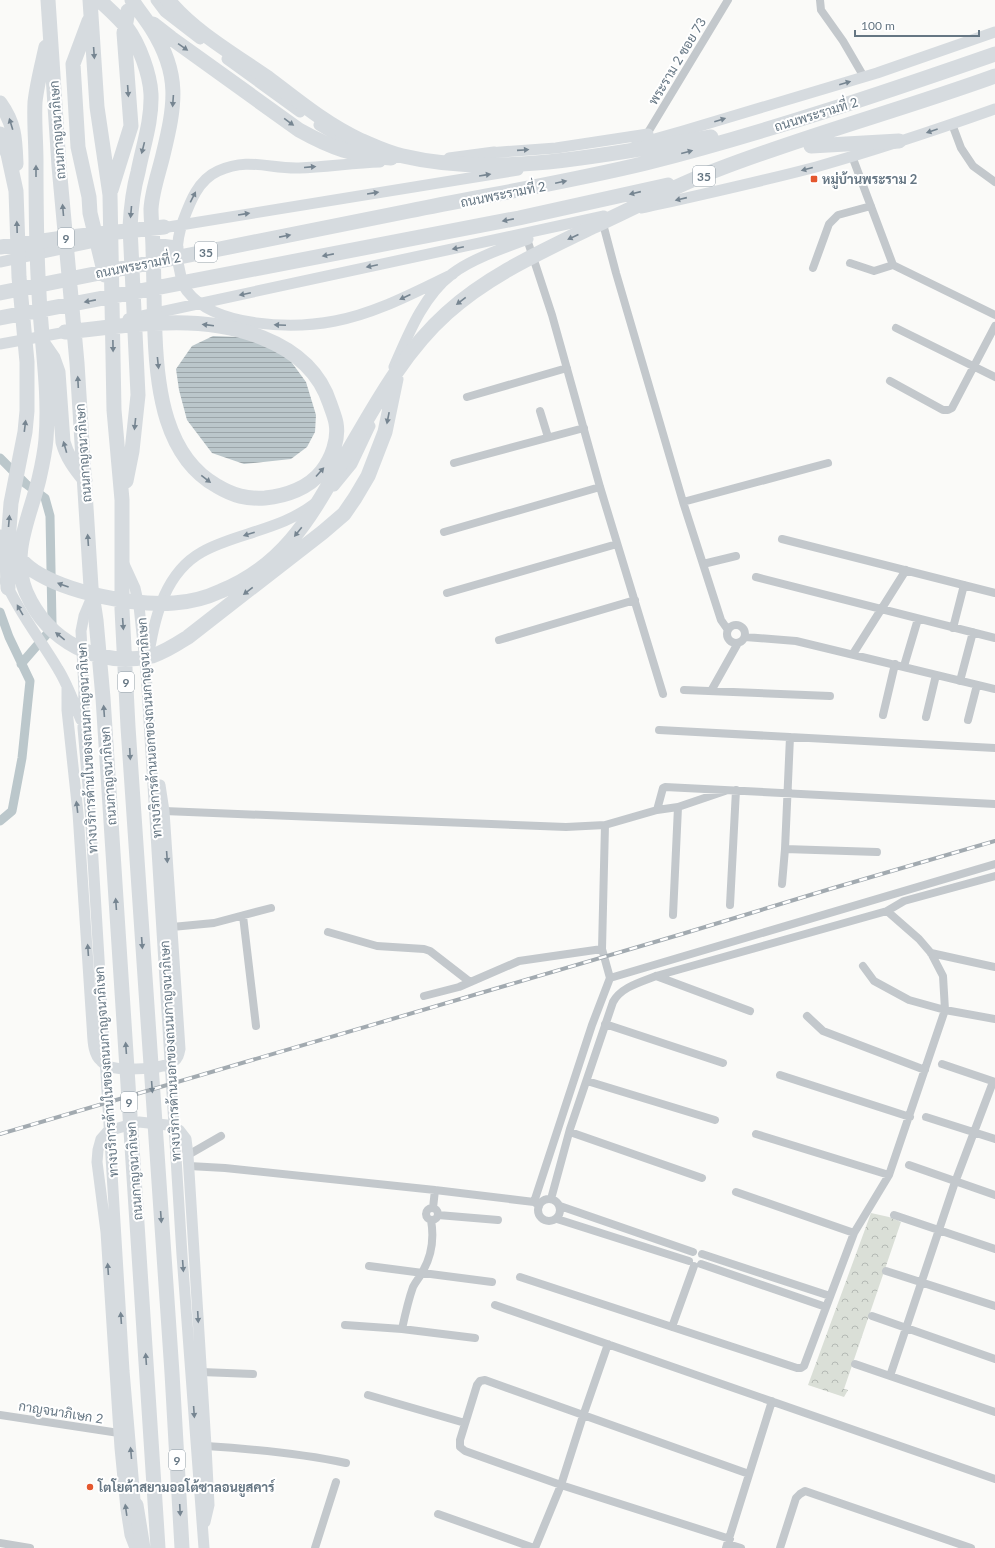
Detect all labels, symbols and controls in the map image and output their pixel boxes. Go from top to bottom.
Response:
scale bar [855,12,979,38]
street label: พระราม 2 ซอย 73 [645,15,709,107]
text: 100 m [861,18,895,33]
one-way arrow [178,43,188,51]
one-way arrow [90,47,97,59]
street label: ถนนกาญจนาภิเษก [46,80,69,180]
one-way arrow [839,80,851,86]
one-way arrow [124,85,131,97]
street label: ถนนพระรามที่ 2 [771,90,860,134]
one-way arrow [170,95,177,107]
one-way arrow [715,117,727,123]
one-way arrow [8,118,14,130]
one-way arrow [284,118,294,126]
one-way arrow [925,128,937,134]
one-way arrow [140,142,146,154]
one-way arrow [517,147,529,154]
one-way arrow [681,149,693,155]
one-way arrow [33,164,39,177]
one-way arrow [304,164,316,171]
road number: 35 [693,166,715,186]
one-way arrow [801,166,813,172]
place label: หมู่บ้านพระราม 2 [822,171,917,190]
one-way arrow [479,172,491,178]
street label: ถนนพระรามที่ 2 [458,174,547,210]
marker: หมู่บ้านพระราม 2 [809,174,819,184]
one-way arrow [555,179,567,185]
one-way arrow [366,190,379,196]
one-way arrow [629,190,642,196]
one-way arrow [190,192,196,203]
one-way arrow [675,197,687,203]
one-way arrow [60,204,67,216]
one-way arrow [128,206,135,218]
one-way arrow [238,211,250,217]
one-way arrow [502,217,514,223]
one-way arrow [14,220,20,233]
road number: 9 [58,228,74,248]
one-way arrow [279,233,291,239]
one-way arrow [568,234,579,240]
road number: 35 [195,242,217,262]
street label: ถนนพระรามที่ 2 [93,245,182,281]
one-way arrow [452,245,464,251]
one-way arrow [322,252,334,258]
one-way arrow [366,264,378,270]
one-way arrow [239,291,251,297]
one-way arrow [399,294,411,300]
one-way arrow [455,297,466,306]
one-way arrow [84,298,96,304]
one-way arrow [202,322,214,329]
one-way arrow [273,322,286,328]
one-way arrow [110,340,116,353]
one-way arrow [154,357,161,369]
one-way arrow [75,375,81,388]
street label: ถนนกาญจนาภิเษก [72,403,95,503]
one-way arrow [385,412,391,424]
one-way arrow [131,418,138,430]
one-way arrow [22,420,29,432]
one-way arrow [62,441,68,453]
one-way arrow [315,467,324,478]
one-way arrow [201,475,212,483]
one-way arrow [6,515,13,527]
one-way arrow [294,527,303,538]
one-way arrow [243,531,255,537]
one-way arrow [85,534,92,546]
one-way arrow [57,581,69,587]
one-way arrow [243,587,254,595]
one-way arrow [16,604,23,615]
street label: ทางบริการด้านนอกของถนนกาญจนาภิเษก [132,617,166,839]
one-way arrow [120,618,126,631]
one-way arrow [55,632,66,641]
street label: ทางบริการด้านในของถนนกาญจนาภิเษก [72,642,102,854]
road number: 9 [118,672,134,692]
one-way arrow [100,705,107,717]
street label: ถนนกาญจนาภิเษก [97,726,120,826]
one-way arrow [126,748,133,760]
one-way arrow [74,801,81,813]
one-way arrow [164,851,171,863]
one-way arrow [113,898,120,910]
one-way arrow [139,937,146,949]
street label: ทางบริการด้านนอกของถนนกาญจนาภิเษก [155,940,185,1162]
one-way arrow [84,944,91,956]
street label: ทางบริการด้านในของถนนกาญจนาภิเษก [90,966,122,1178]
one-way arrow [122,1042,129,1054]
one-way arrow [149,1081,156,1093]
road number: 9 [121,1092,137,1112]
street label: ถนนกาญจนาภิเษก [123,1121,146,1221]
one-way arrow [158,1211,165,1223]
one-way arrow [180,1260,186,1272]
one-way arrow [105,1263,112,1275]
one-way arrow [195,1311,201,1324]
one-way arrow [117,1312,124,1324]
one-way arrow [143,1353,150,1365]
street label: กาญจนาภิเษก 2 [17,1397,105,1428]
one-way arrow [191,1406,198,1418]
one-way arrow [128,1447,135,1459]
road number: 9 [169,1450,185,1470]
place label: โตโยต้าสยามออโต้ซาลอนยูสคาร์ [97,1478,276,1498]
marker: โตโยต้าสยามออโต้ซาลอนยูสคาร์ [85,1482,95,1492]
one-way arrow [123,1504,129,1516]
one-way arrow [177,1504,183,1517]

